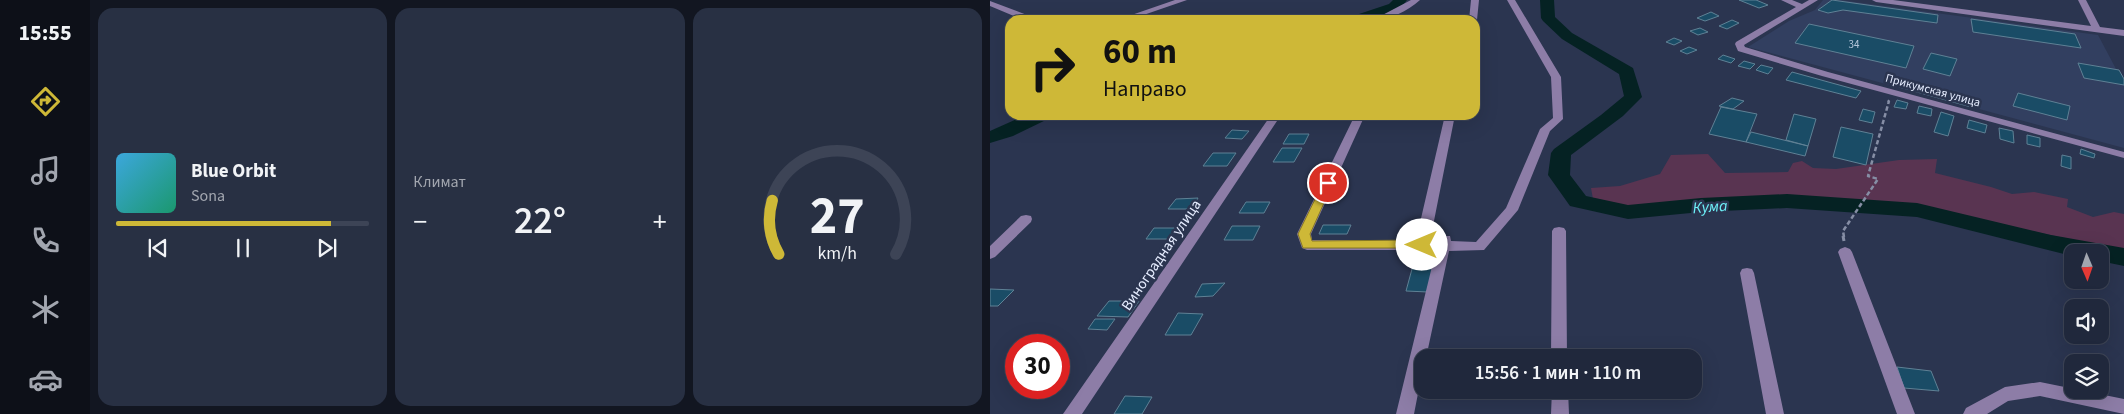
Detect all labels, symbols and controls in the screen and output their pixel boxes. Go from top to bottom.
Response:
text: 15:55 [18,17,72,49]
text: 60 m [1103,27,1177,77]
icon: right [1020,35,1085,100]
house number: 34 [1849,37,1860,52]
street label: Прикумская улица [1884,70,1982,111]
text: Направо [1103,73,1187,105]
icon: directions [28,84,63,119]
icon: music [28,153,63,188]
text: Blue Orbit [191,158,276,185]
pin [1307,162,1349,204]
icon: arrive [1314,169,1342,197]
text: Климат [413,171,466,193]
text: 27 [810,180,865,254]
text: Sona [191,185,225,207]
text: 22° [514,194,566,248]
water label: Кума [1692,195,1729,219]
street label: Виноградная улица [1116,196,1206,315]
text: − [413,202,427,242]
text: + [653,202,667,242]
position arrow [1395,218,1447,270]
icon: phone [28,223,63,258]
icon: previous [144,234,172,262]
icon: pause [229,234,257,262]
icon: next [313,234,341,262]
text: km/h [818,241,857,266]
north arrow [2064,244,2109,289]
map controls [2064,244,2109,399]
icon: climate [28,292,63,327]
button: sound [2064,299,2109,344]
speed limit sign: 30 [1005,334,1070,399]
button: layers [2064,354,2109,399]
text: 15:56 · 1 мин · 110 m [1475,360,1641,387]
icon: car [28,362,63,397]

